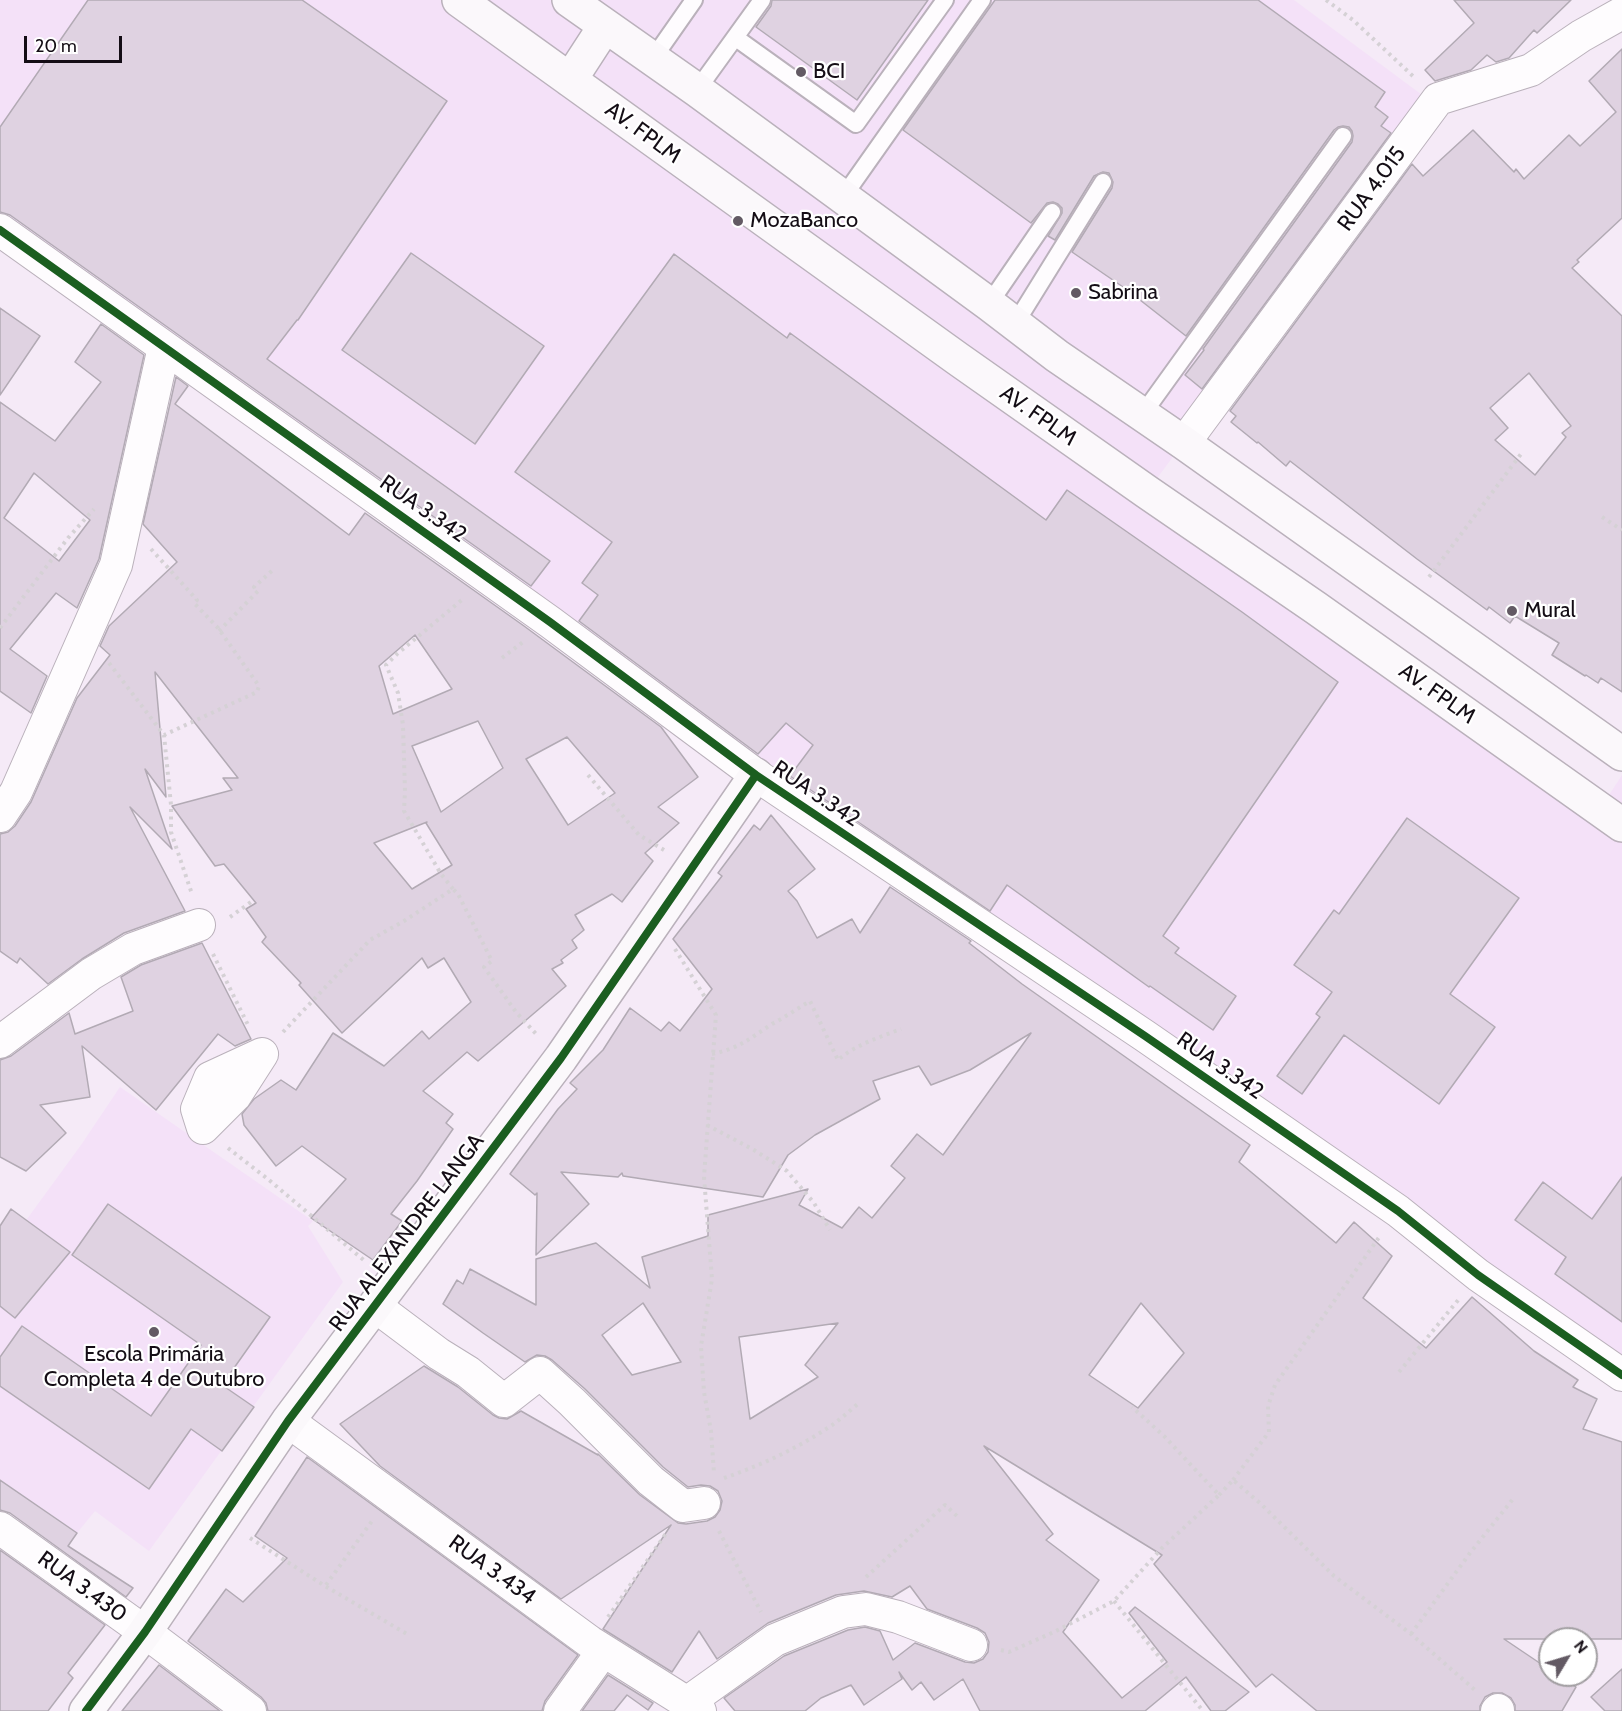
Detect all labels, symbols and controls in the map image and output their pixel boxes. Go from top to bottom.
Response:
scale bar [27,24,124,62]
text: 20 m [35,35,77,57]
place label: BCI [813,59,845,85]
marker: BCI [794,65,808,79]
street label: AV. FPLM [600,97,686,169]
street label: RUA 4.015 [1332,141,1412,237]
place label: MozaBanco [750,208,858,234]
marker: MozaBanco [731,214,745,228]
place label: Sabrina [1088,280,1158,306]
marker: Sabrina [1069,286,1083,300]
street label: AV. FPLM [995,380,1081,452]
street label: RUA 3.342 [374,470,472,548]
place label: Mural [1524,598,1576,624]
marker: Mural [1505,604,1519,618]
street label: AV. FPLM [1394,658,1480,730]
street label: RUA 3.342 [767,755,865,833]
street label: RUA 3.342 [1171,1027,1269,1105]
street label: RUA ALEXANDRE LANGA [324,1129,490,1337]
marker: Escola Primária Completa 4 de Outubro [147,1325,161,1339]
place label: Escola Primária Completa 4 de Outubro [44,1342,264,1394]
street label: RUA 3.434 [443,1530,541,1610]
street label: RUA 3.430 [32,1546,132,1628]
north arrow [1538,1627,1598,1687]
text: N [1570,1637,1592,1657]

